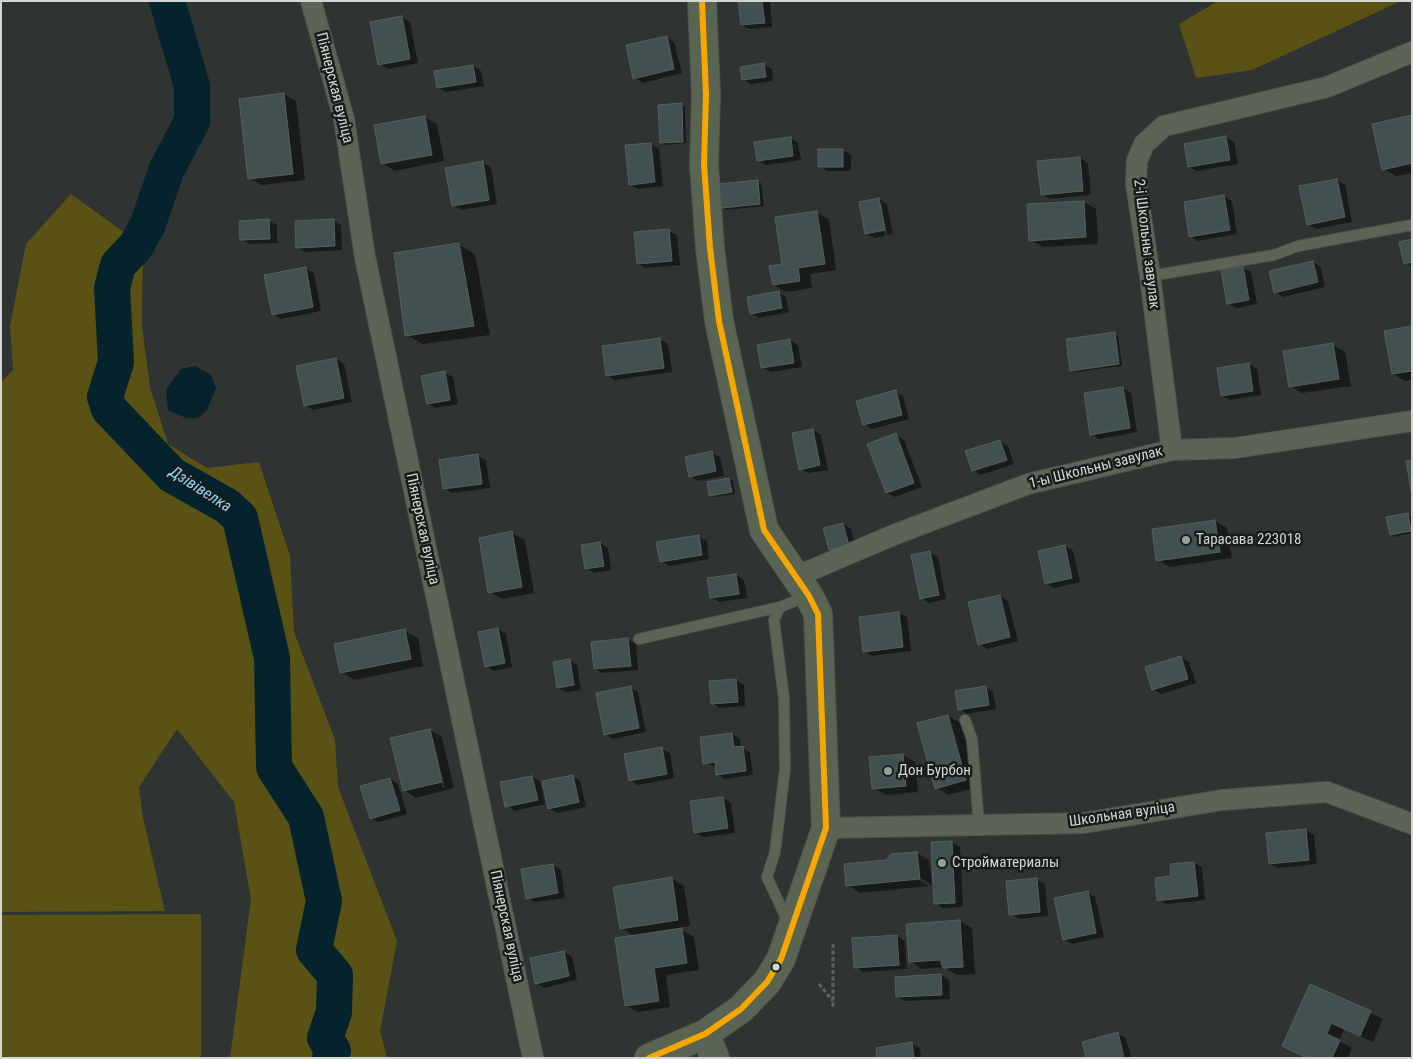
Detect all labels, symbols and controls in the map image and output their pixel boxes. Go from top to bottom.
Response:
street label: Піянерская вуліца [312,31,356,145]
street label: 2-і Школьны завулак [1129,178,1163,310]
street label: 1-ы Школьны завулак [1027,443,1165,493]
water label: Дзівівелка [165,463,235,517]
street label: Піянерская вуліца [401,472,443,586]
place label: Тарасава 223018 [1196,531,1301,549]
marker: Тарасава 223018 [1180,534,1192,546]
place label: Дон Бурбон [898,762,971,780]
marker: Дон Бурбон [882,765,894,777]
street label: Школьная вуліца [1068,799,1176,831]
place label: Стройматериалы [952,854,1059,872]
marker: Стройматериалы [936,857,948,869]
street label: Піянерская вуліца [485,869,527,983]
unlabelled marker [771,962,781,972]

